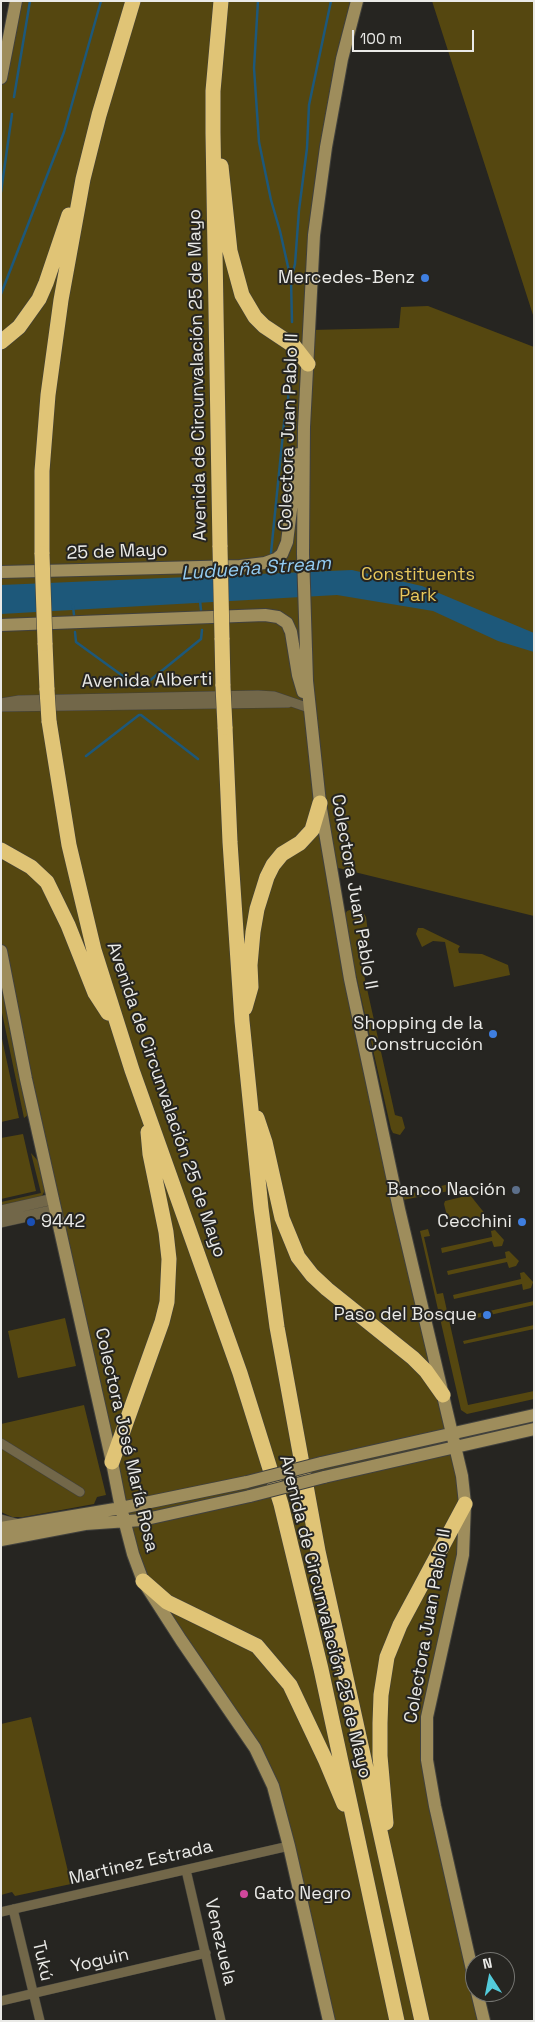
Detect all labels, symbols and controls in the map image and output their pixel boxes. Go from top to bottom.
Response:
scale bar [355,20,478,52]
text: 100 m [360,29,402,48]
street label: Avenida de Circunvalación 25 de Mayo [184,209,212,541]
place label: Mercedes-Benz [278,267,415,289]
marker: Mercedes-Benz [419,272,431,284]
street label: Colectora Juan Pablo II [275,333,303,531]
street label: 25 de Mayo [66,539,168,565]
water label: Ludueña Stream [180,552,332,586]
park label: Constituents Park [361,564,475,606]
street label: Avenida Alberti [82,669,212,693]
street label: Colectora Juan Pablo II [326,793,382,991]
street label: Avenida de Circunvalación 25 de Mayo [102,939,230,1261]
place label: Shopping de la Construcción [353,1013,483,1056]
marker: Shopping de la Construcción [487,1028,499,1040]
place label: Banco Nación [387,1179,506,1201]
marker: Banco Nación [510,1184,522,1196]
place label: 9442 [41,1211,85,1233]
place label: Cecchini [437,1211,512,1233]
marker: 9442 [25,1216,37,1228]
marker: Cecchini [516,1216,528,1228]
place label: Paso del Bosque [334,1304,477,1326]
marker: Paso del Bosque [481,1309,493,1321]
street label: Colectora José María Rosa [90,1326,162,1554]
street label: Avenida de Circunvalación 25 de Mayo [274,1453,376,1781]
street label: Colectora Juan Pablo II [400,1527,456,1725]
street label: Martinez Estrada [67,1836,215,1890]
place label: Gato Negro [254,1883,351,1905]
marker: Gato Negro [238,1888,250,1900]
street label: Venezuela [200,1897,240,1987]
street label: Tukú [27,1939,57,1983]
street label: Yoguin [69,1944,131,1978]
north arrow [465,1952,515,2002]
text: N [481,1954,494,1973]

